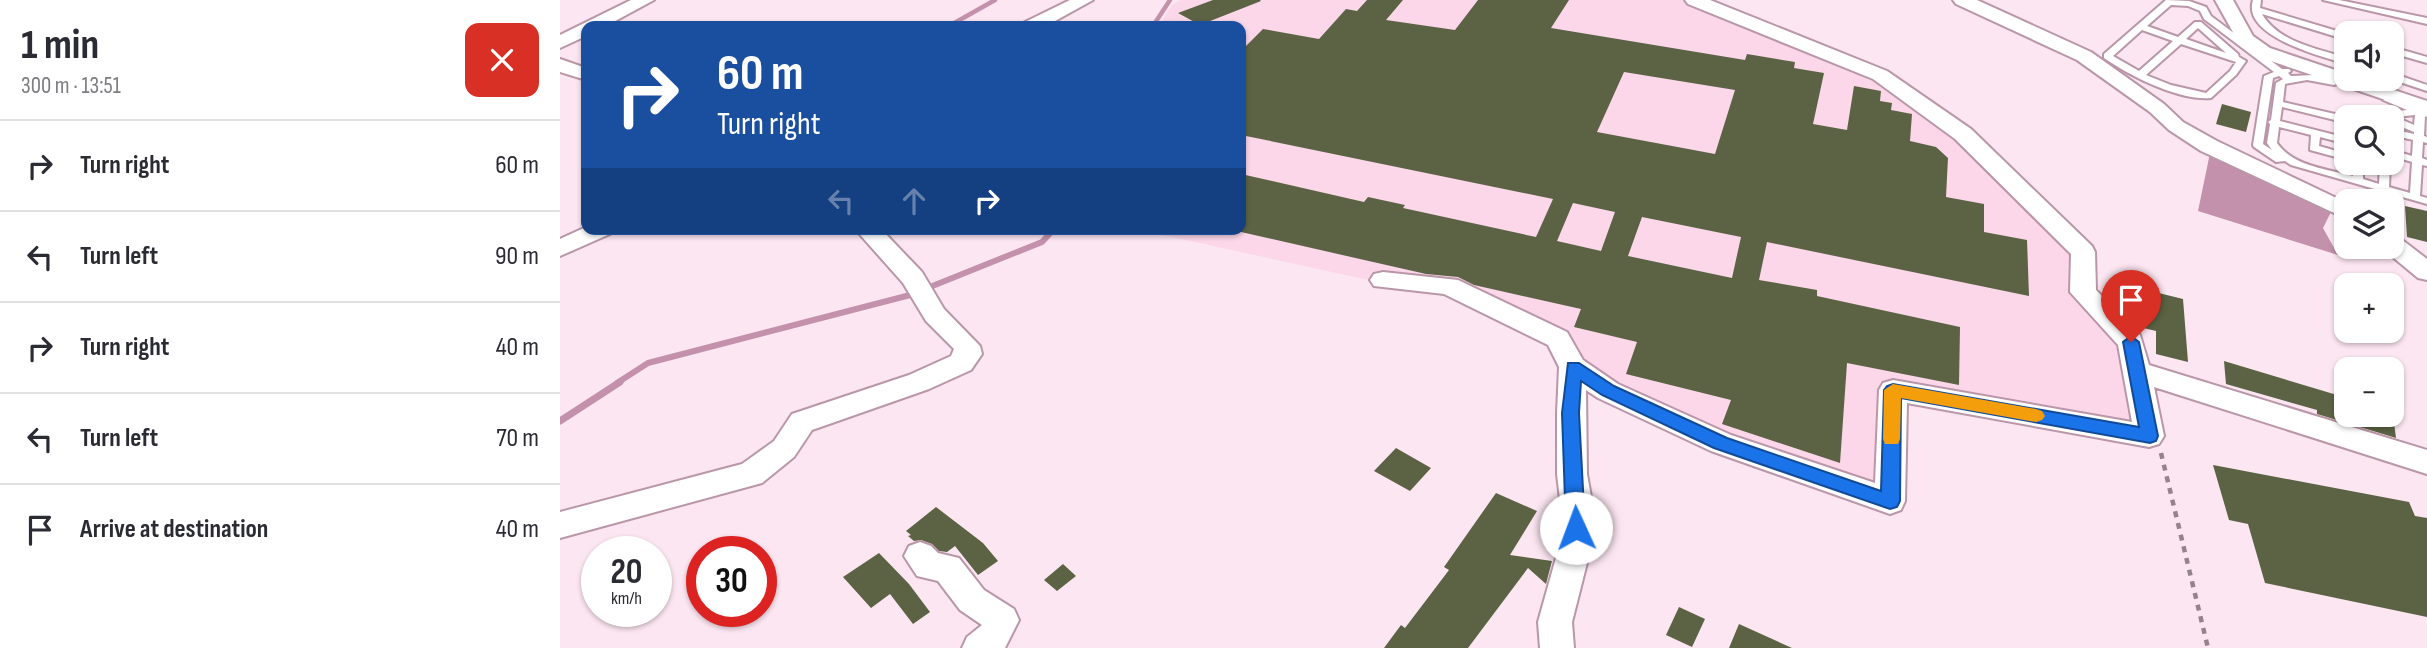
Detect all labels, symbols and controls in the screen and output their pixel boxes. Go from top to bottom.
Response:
text: 1 min [21,20,99,71]
map controls [2334,21,2404,427]
button: sound [2334,21,2404,91]
button: close [465,23,539,97]
text: 60 m [717,45,804,104]
icon: right [602,49,693,140]
text: 300 m · 13:51 [21,72,121,100]
text: Turn right [717,105,821,144]
button: search [2334,105,2404,175]
icon: right [21,147,59,185]
text: Turn right [80,150,169,181]
text: 60 m [495,150,539,181]
icon: left [822,182,860,220]
icon: ahead [895,182,933,220]
icon: right [968,182,1006,220]
button: layers [2334,189,2404,259]
icon: left [21,238,59,276]
text: Turn left [80,241,158,272]
text: 90 m [495,241,539,272]
pin [2101,270,2161,342]
button: + [2334,273,2404,343]
icon: arrive [2112,281,2150,319]
icon: right [21,329,59,367]
text: Turn right [80,332,169,363]
text: 40 m [496,332,539,363]
button: − [2334,357,2404,427]
icon: left [21,420,59,458]
text: Turn left [80,423,158,454]
text: 70 m [496,423,539,454]
position arrow [1539,491,1613,565]
icon: arrive [21,511,59,549]
text: Arrive at destination [80,514,268,545]
text: 40 m [496,514,539,545]
speed limit sign: 30 [686,536,777,627]
text: 20 [611,551,643,594]
text: km/h [611,588,642,609]

